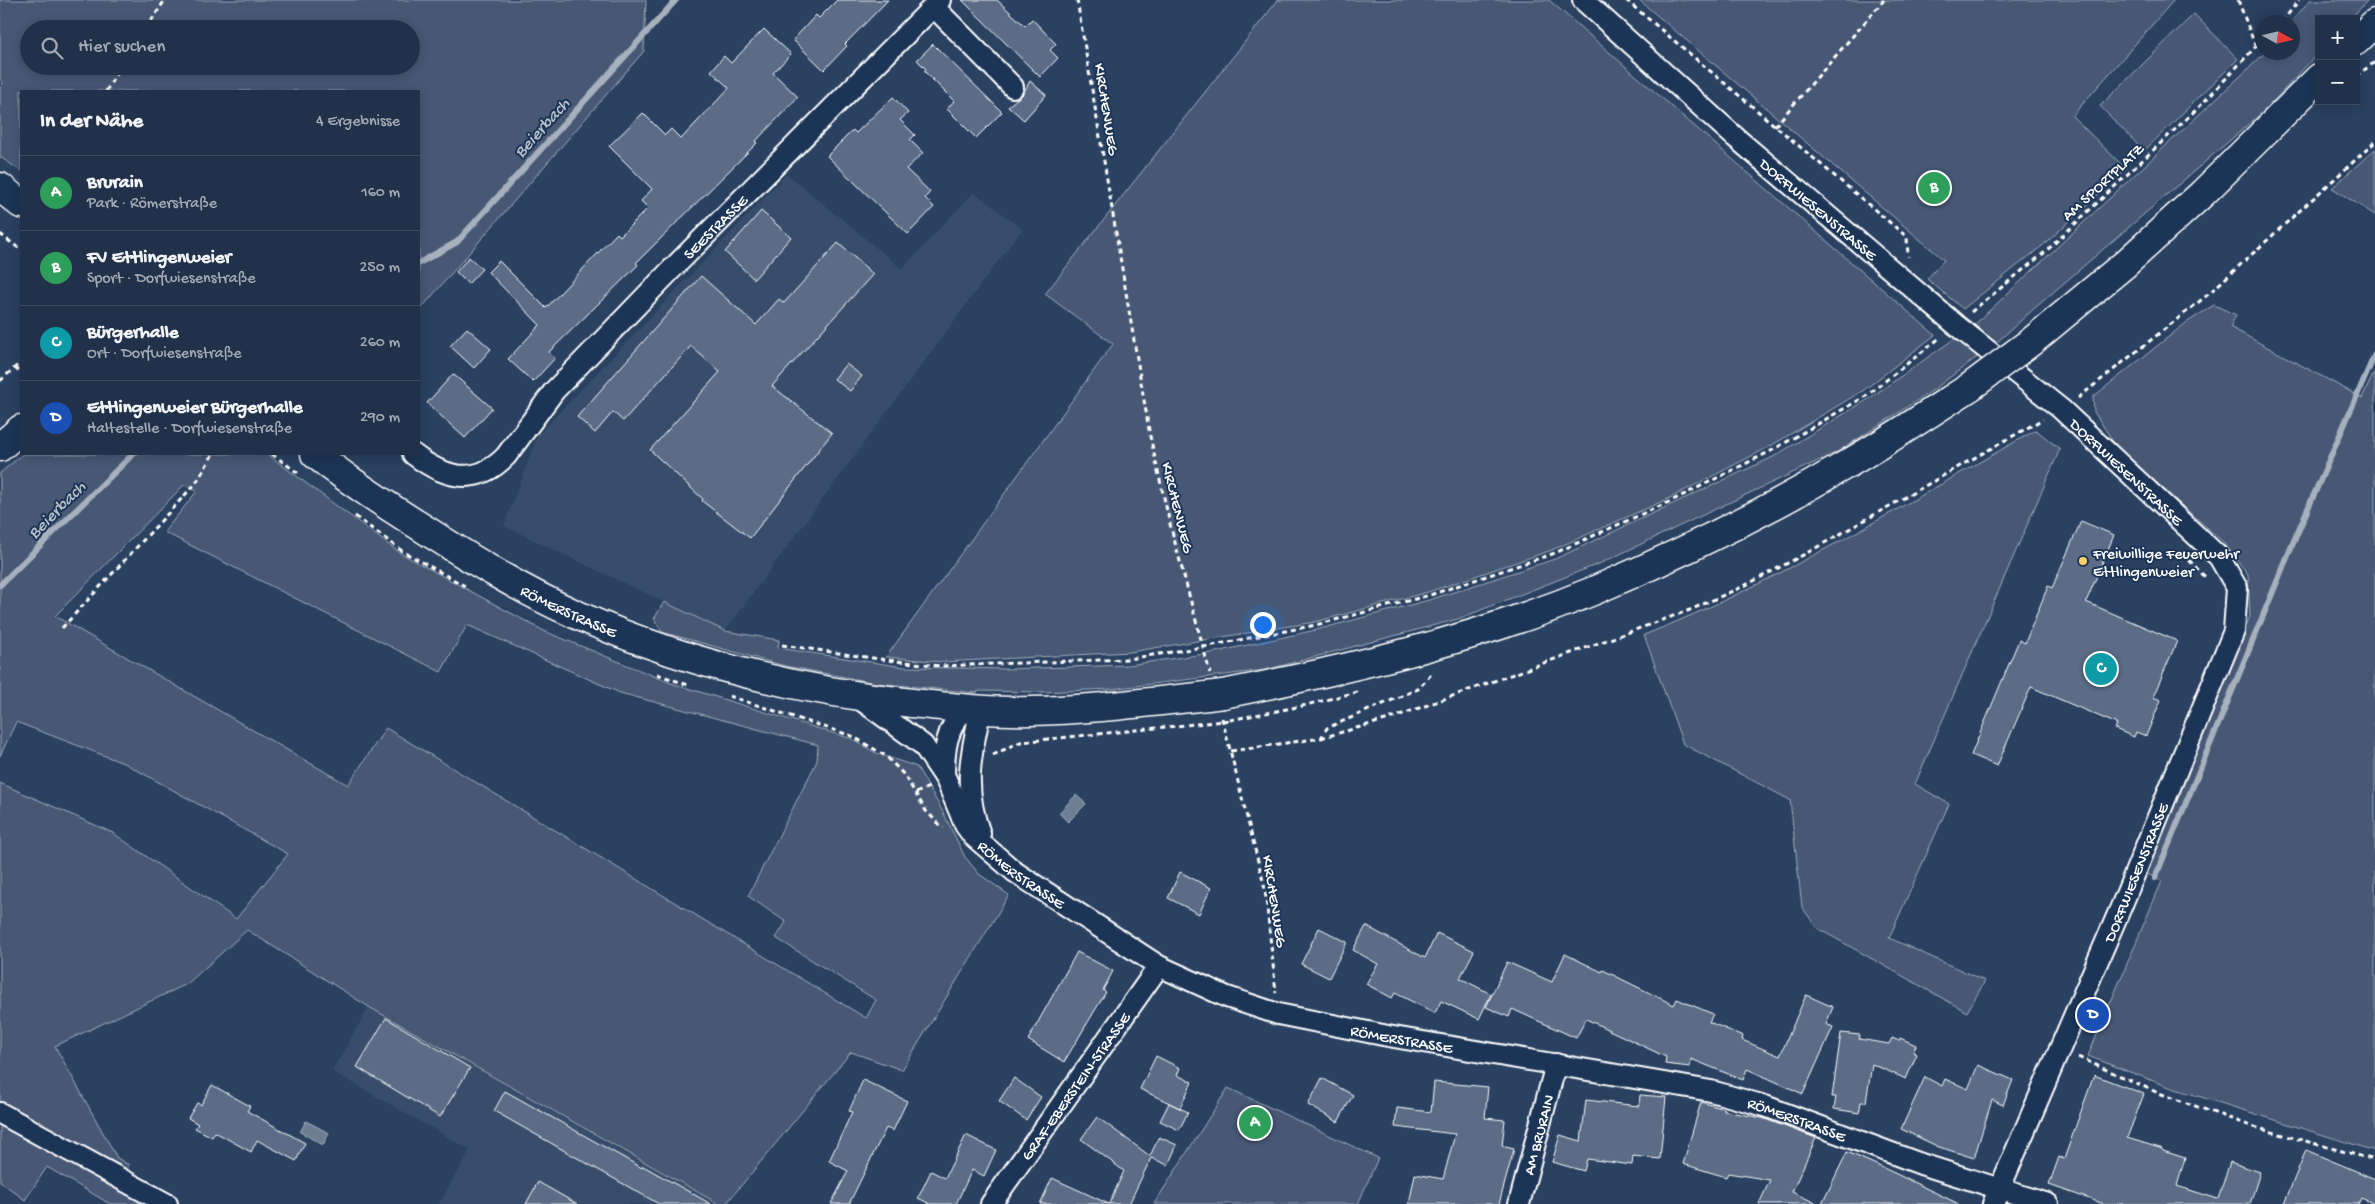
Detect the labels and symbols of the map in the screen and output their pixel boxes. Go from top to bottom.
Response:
north arrow [2255,15,2300,60]
street label: KIRCHENWEG [1088,62,1121,158]
water label: Beierbach [511,94,575,163]
street label: AM SPORTPLATZ [2059,140,2150,226]
street label: DORFWIESENSTRASSE [1753,155,1880,267]
pin: B [1918,169,1950,207]
street label: SEESTRASSE [681,192,754,265]
street label: DORFWIESENSTRASSE [2064,415,2186,532]
street label: KIRCHENWEG [1155,460,1196,556]
water label: Beierbach [24,477,91,544]
place label: Freiwillige Feuerwehr Ettlingenweier [2092,546,2240,583]
marker: Freiwillige Feuerwehr Ettlingenweier [2077,555,2089,567]
street label: RÖMERSTRASSE [516,583,620,644]
your location [1250,612,1276,638]
pin: C [2085,650,2117,688]
street label: DORFWIESENSTRASSE [2101,800,2175,946]
street label: RÖMERSTRASSE [972,838,1068,915]
street label: KIRCHENWEG [1256,854,1289,950]
pin: D [2077,996,2109,1034]
street label: GRAF-EBERSTEIN-STRASSE [1019,1009,1137,1165]
street label: RÖMERSTRASSE [1348,1023,1455,1060]
street label: AM BRURAIN [1521,1093,1560,1177]
street label: RÖMERSTRASSE [1745,1096,1849,1149]
pin: A [1239,1104,1271,1142]

